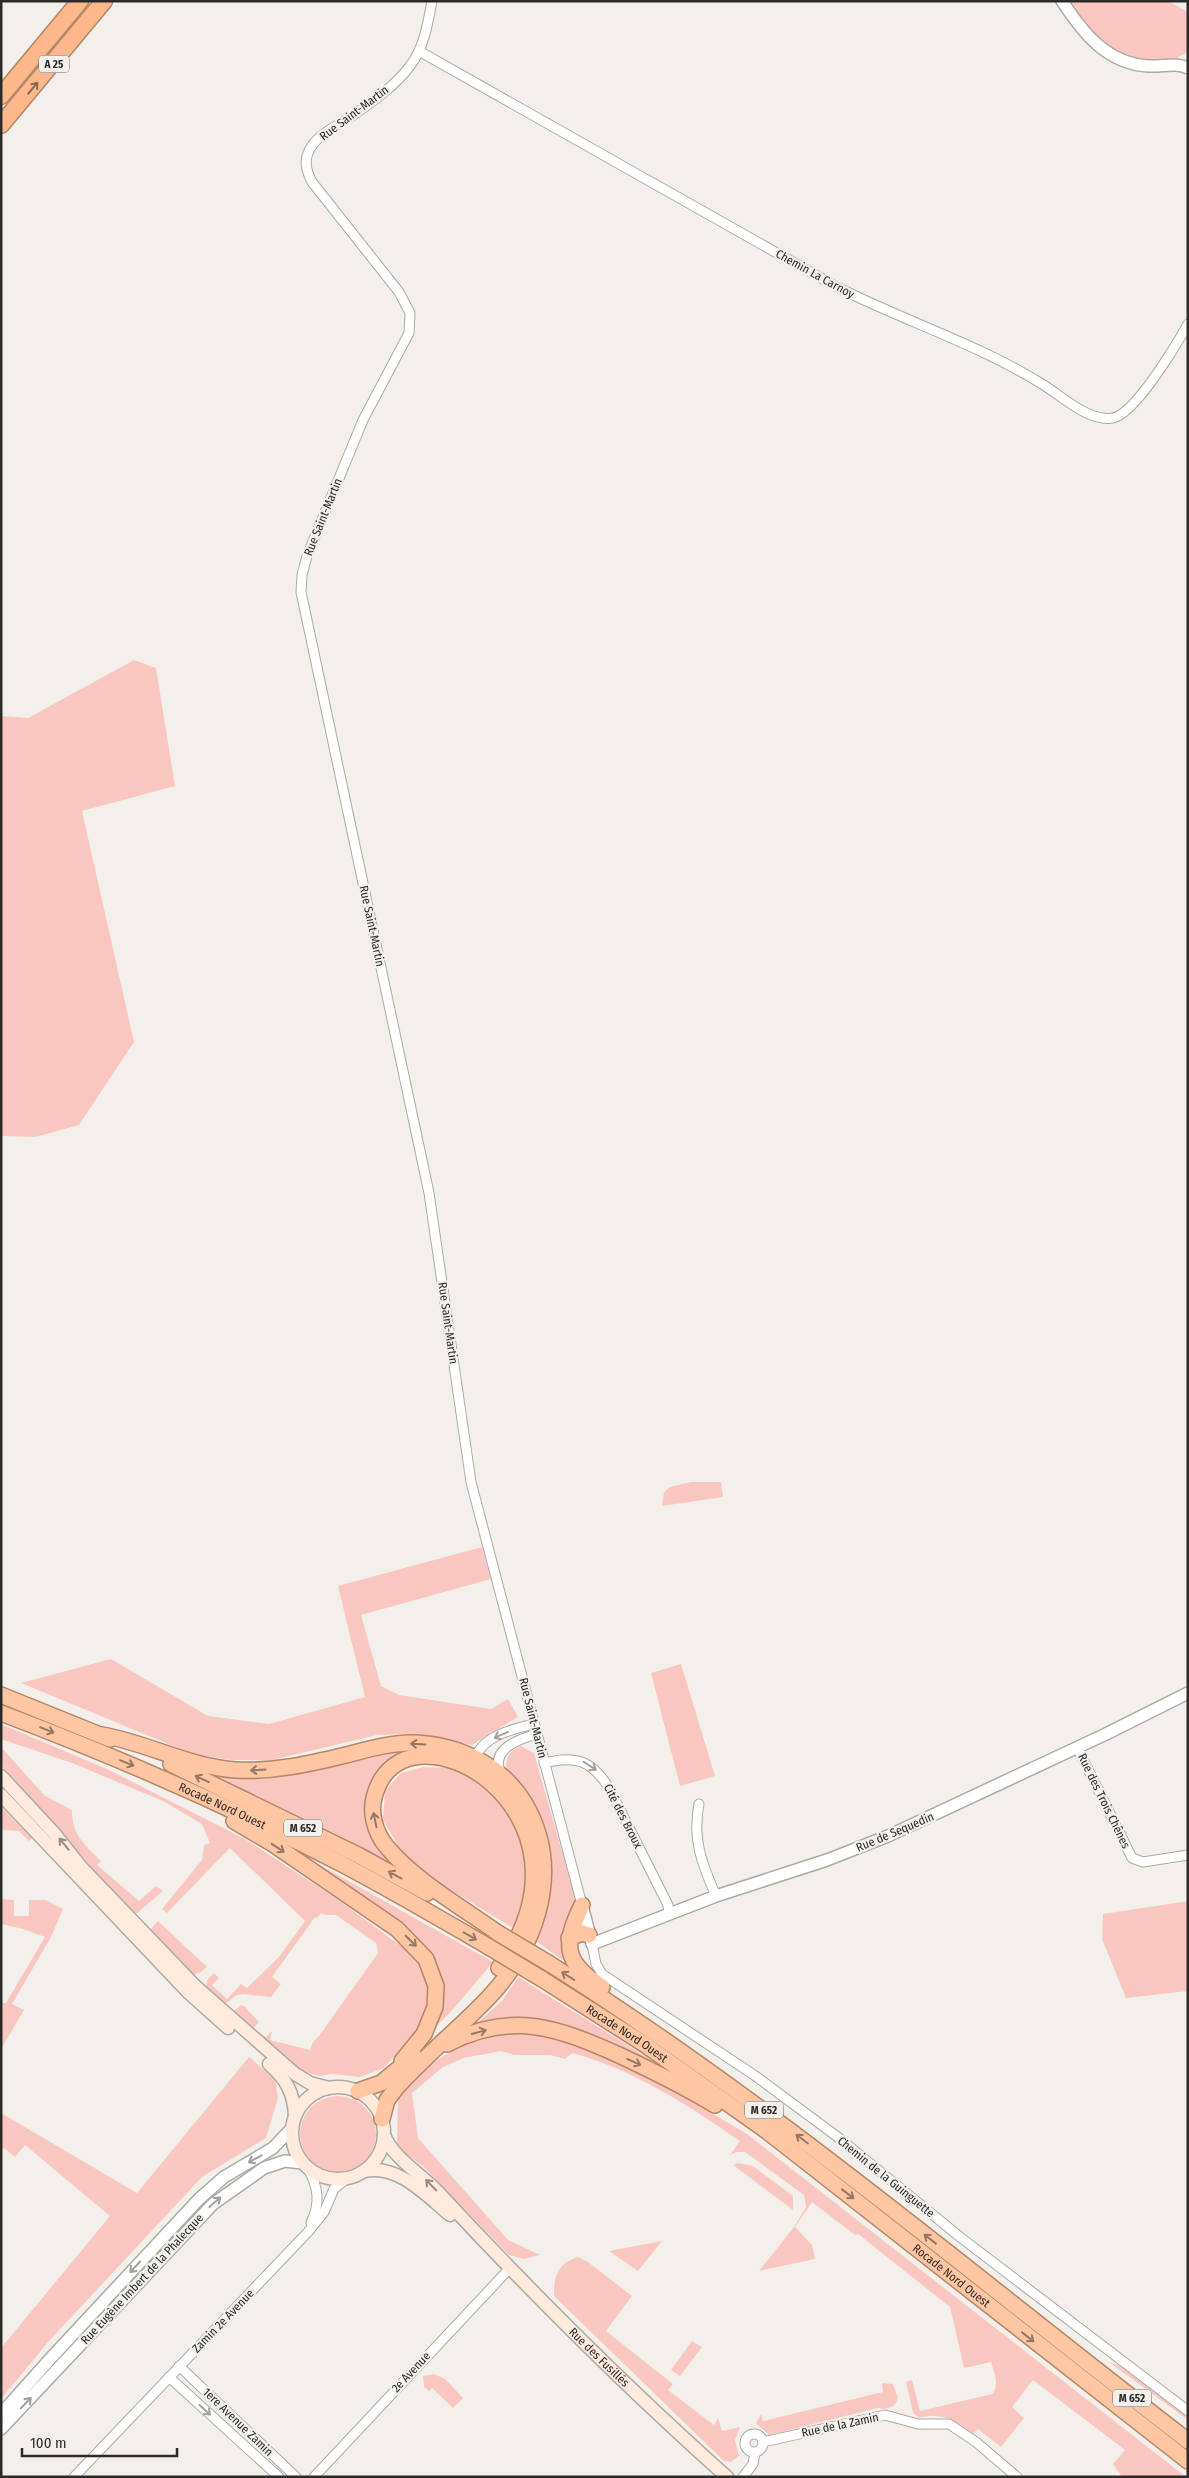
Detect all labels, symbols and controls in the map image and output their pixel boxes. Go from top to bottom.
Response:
road number: A 25 [39,56,69,72]
one-way arrow [27,81,39,94]
street label: Rue Saint-Martin [317,83,391,143]
street label: Chemin La Carnoy [773,247,857,302]
street label: Rue Saint-Martin [301,476,345,558]
street label: Rue Saint-Martin [357,884,387,968]
street label: Rue Saint-Martin [435,1281,461,1365]
street label: Rue Saint-Martin [516,1676,550,1760]
one-way arrow [39,1726,54,1736]
one-way arrow [494,1730,509,1740]
one-way arrow [410,1739,426,1748]
street label: Rue des Trois Chênes [1075,1751,1133,1851]
one-way arrow [119,1759,134,1768]
one-way arrow [583,1761,597,1772]
one-way arrow [251,1766,267,1775]
one-way arrow [195,1774,210,1783]
street label: Rocade Nord Ouest [177,1780,268,1832]
street label: Cité des Broux [601,1782,646,1851]
street label: Rue de Sequedin [854,1809,936,1855]
one-way arrow [369,1812,379,1828]
road number: M 652 [284,1820,322,1836]
one-way arrow [58,1838,69,1851]
one-way arrow [271,1843,285,1853]
one-way arrow [387,1870,402,1880]
one-way arrow [462,1931,476,1941]
one-way arrow [405,1935,417,1947]
one-way arrow [562,1971,576,1981]
street label: Rocade Nord Ouest [584,2002,670,2066]
one-way arrow [470,2027,486,2036]
one-way arrow [626,2057,641,2067]
road number: M 652 [745,2102,783,2118]
one-way arrow [796,2133,809,2144]
street label: Chemin de la Guinguette [835,2134,937,2220]
one-way arrow [248,2154,262,2164]
one-way arrow [425,2179,437,2192]
one-way arrow [841,2188,854,2199]
one-way arrow [209,2196,222,2208]
street label: Rue Eugène Imbert de la Phalecque [78,2211,206,2347]
one-way arrow [924,2234,937,2245]
street label: Rocade Nord Ouest [910,2241,993,2310]
one-way arrow [129,2261,141,2273]
street label: Zamin 2e Avenue [189,2286,257,2356]
street label: Rue des Fusillés [566,2325,632,2390]
one-way arrow [1021,2332,1035,2342]
street label: 2e Avenue [389,2349,433,2395]
street label: 1ere Avenue Zamin [200,2385,276,2459]
road number: M 652 [1113,2390,1151,2406]
one-way arrow [20,2397,32,2410]
one-way arrow [199,2404,212,2415]
street label: Rue de la Zamin [800,2410,880,2440]
scale bar [22,2426,178,2458]
text: 100 m [30,2434,67,2452]

